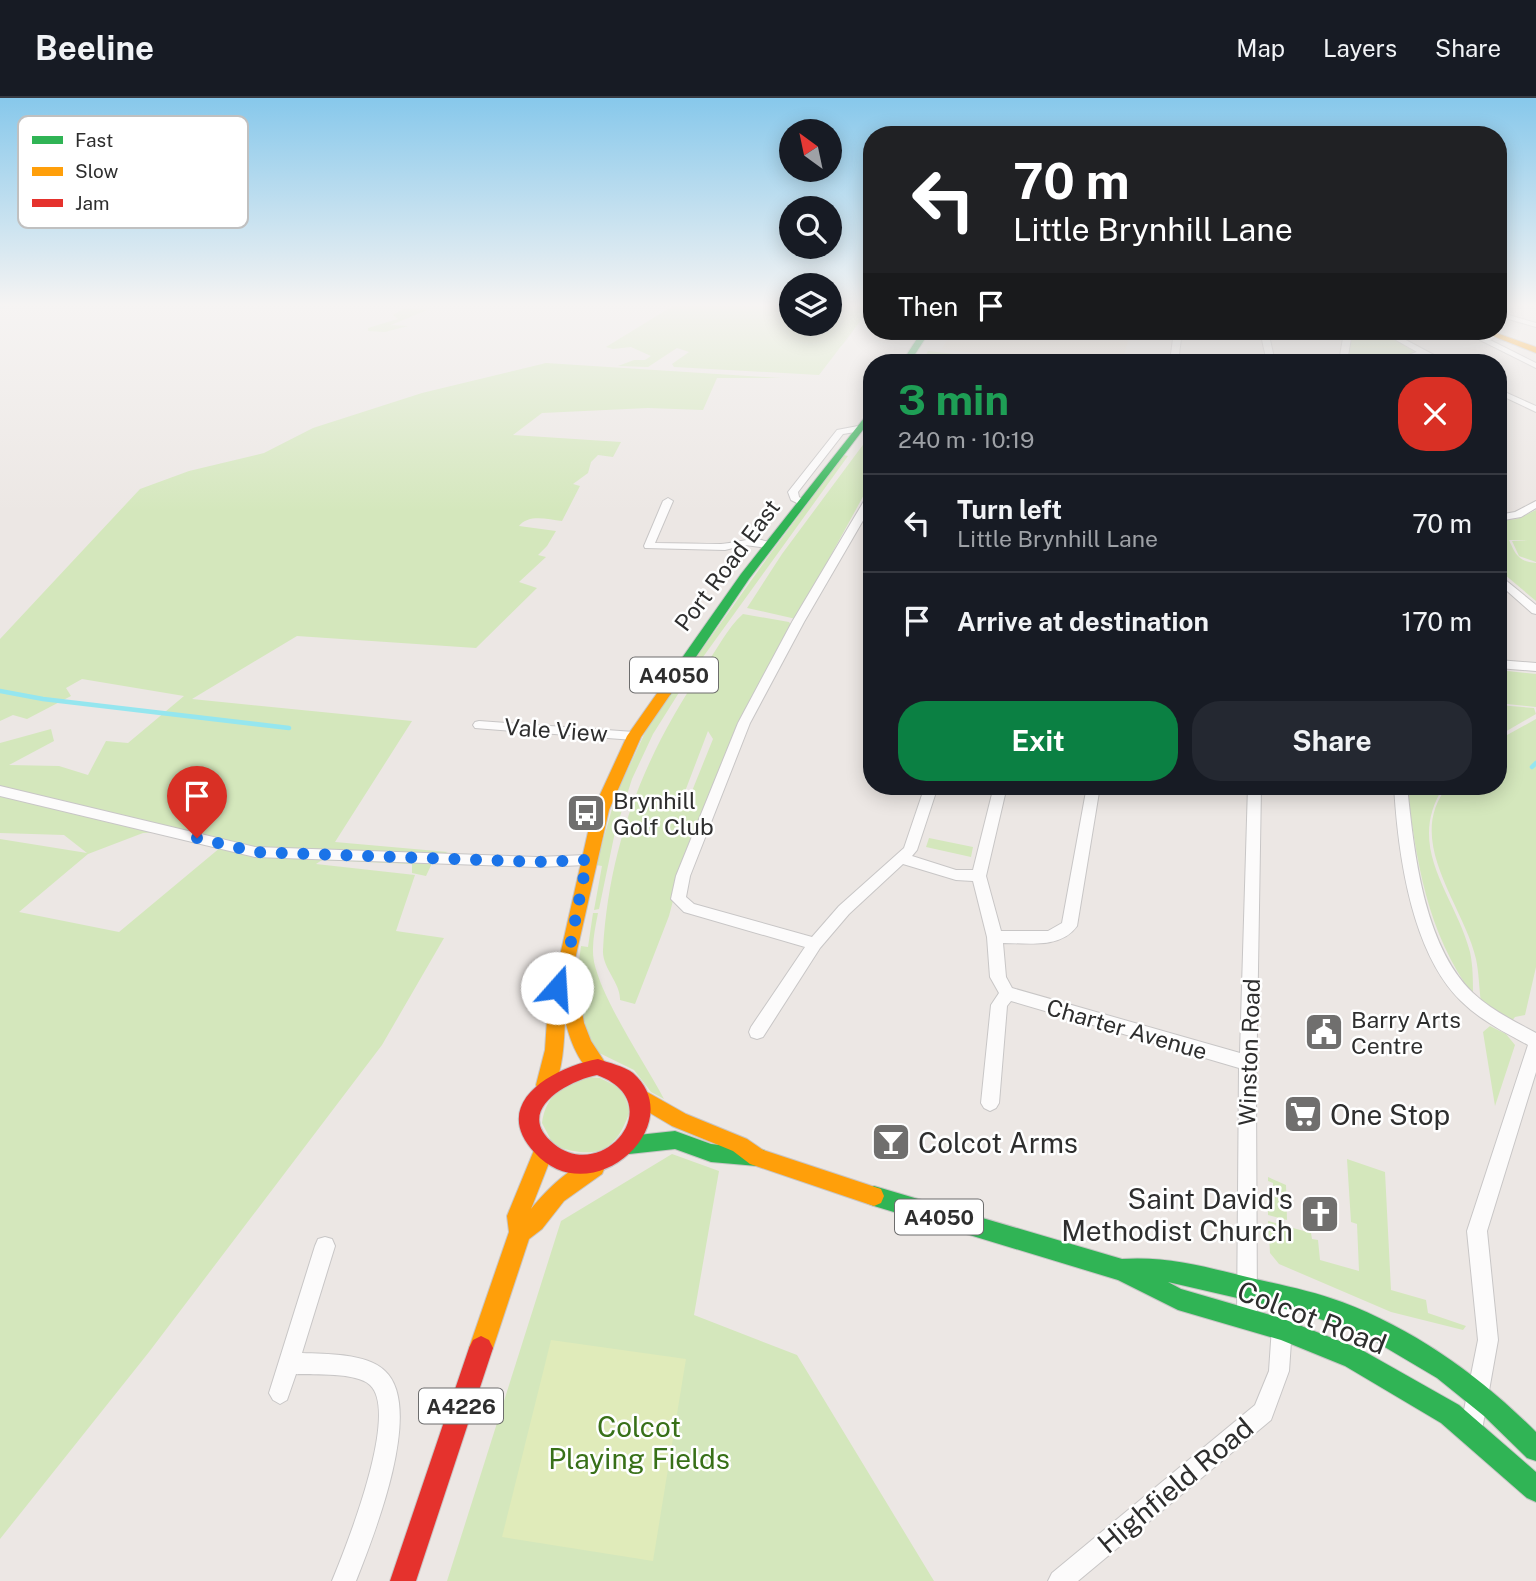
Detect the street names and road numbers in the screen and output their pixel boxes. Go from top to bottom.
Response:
street label: Port Road East [669,494,785,636]
road number: A4050 [630,658,718,692]
street label: Vale View [503,713,609,747]
street label: Winston Road [1233,978,1265,1126]
street label: Charter Avenue [1044,993,1210,1065]
road number: A4050 [895,1200,983,1234]
street label: Colcot Road [1233,1273,1391,1361]
road number: A4226 [419,1388,503,1424]
street label: Highfield Road [1091,1410,1259,1560]

